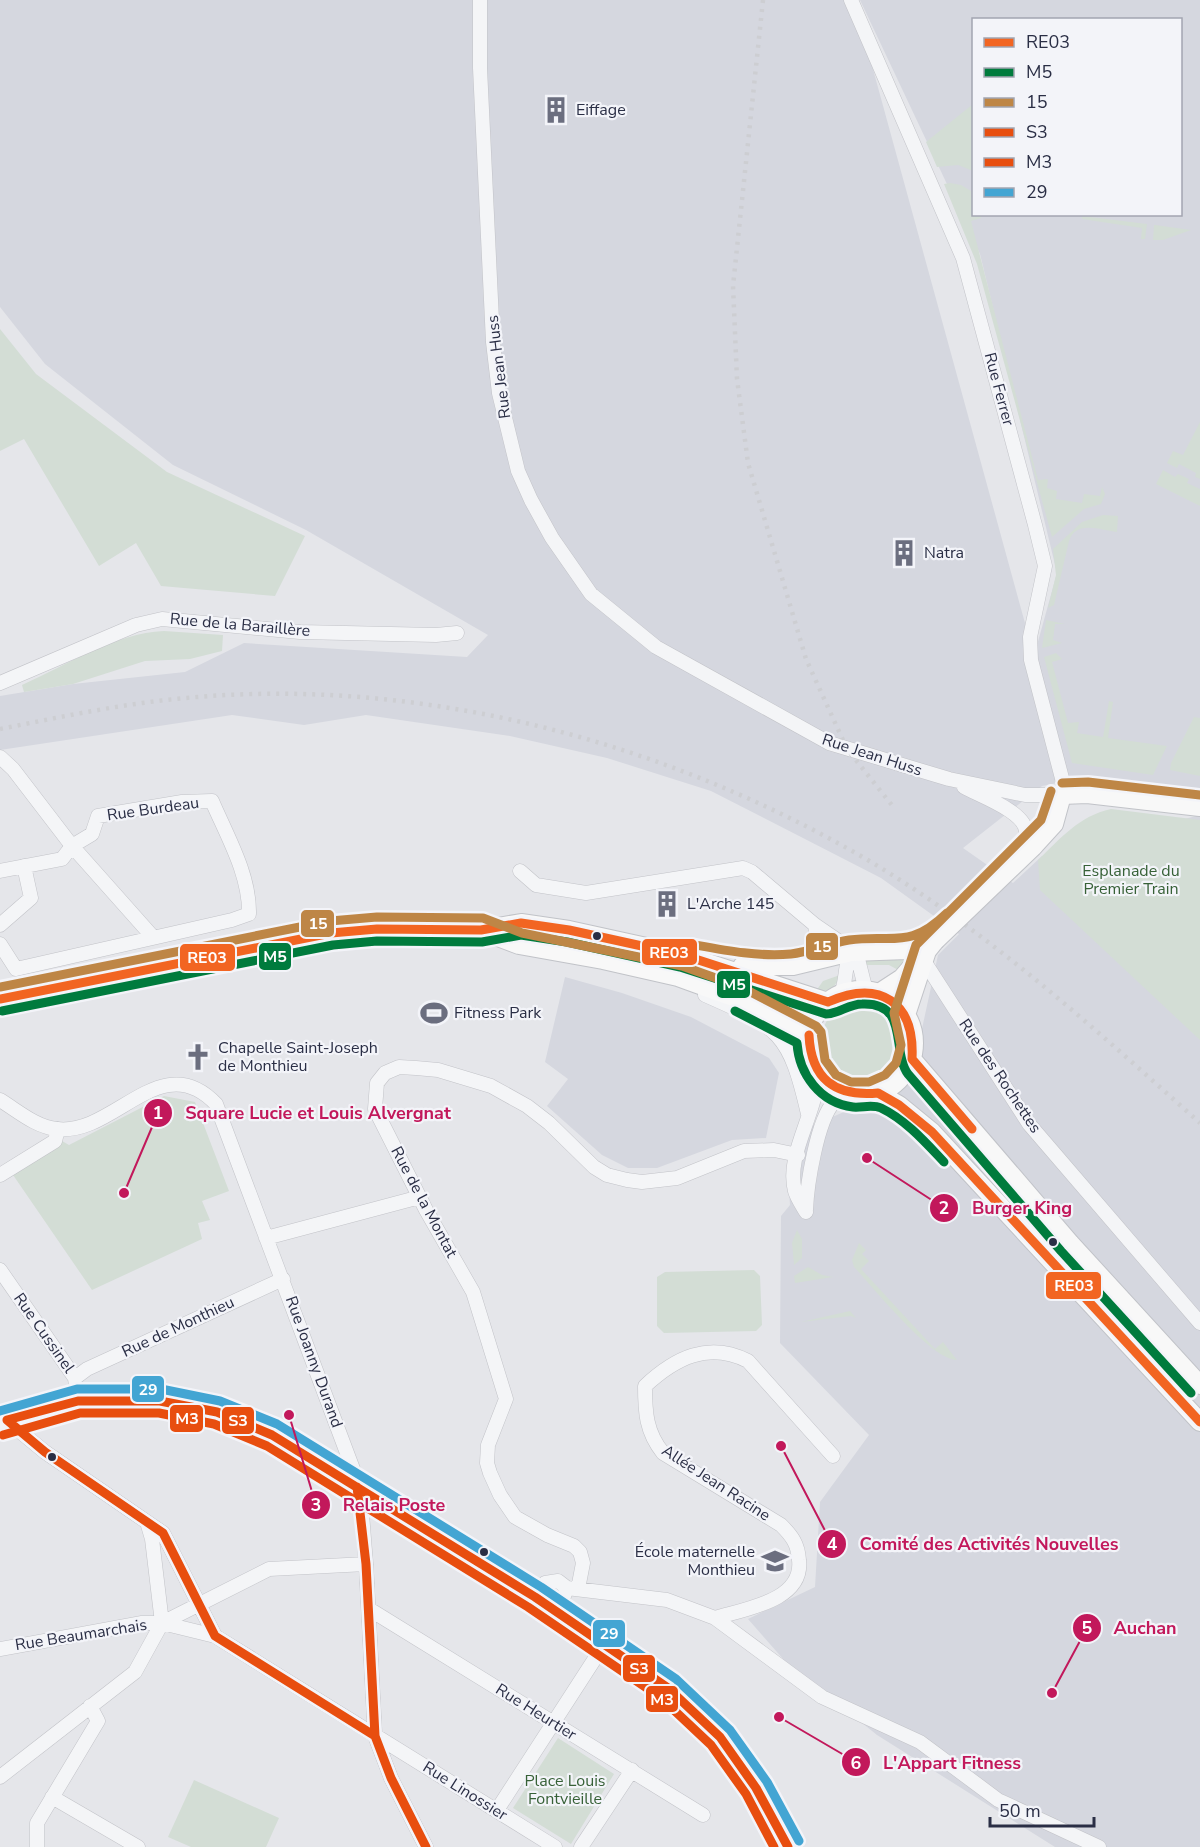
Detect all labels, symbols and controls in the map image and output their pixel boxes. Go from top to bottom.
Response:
legend [972,18,1182,216]
text: RE03 [1026,30,1070,54]
text: M5 [1026,60,1052,84]
text: 15 [1026,90,1048,114]
building icon: Eiffage [541,95,571,125]
place label: Eiffage [576,99,626,121]
text: S3 [1026,120,1048,144]
text: M3 [1026,150,1052,174]
text: 29 [1026,180,1048,204]
street label: Rue Jean Huss [482,314,516,420]
street label: Rue Ferrer [979,350,1019,428]
building icon: Natra [889,538,919,568]
place label: Natra [924,542,964,564]
street label: Rue de la Baraillère [169,608,311,642]
street label: Rue Jean Huss [819,728,925,782]
street label: Rue Burdeau [105,792,201,826]
park label: Esplanade du Premier Train [1082,860,1180,900]
building icon: L'Arche 145 [652,889,682,919]
place label: L'Arche 145 [687,893,774,915]
line badge: 15 [300,909,335,938]
text: 15 [308,913,328,935]
unlabelled marker [591,930,603,942]
line badge: 15 [805,932,839,961]
text: 15 [812,936,832,958]
line badge: RE03 [641,938,698,966]
line badge: M5 [258,942,292,971]
text: RE03 [649,942,689,964]
line badge: RE03 [179,943,236,972]
text: M5 [263,946,287,968]
text: RE03 [187,947,227,969]
line badge: M5 [716,970,751,999]
text: M5 [722,974,746,996]
sports icon: Fitness Park [419,998,449,1028]
place label: Fitness Park [454,1002,542,1024]
street label: Rue des Rochettes [954,1015,1046,1137]
place label: Chapelle Saint-Joseph de Monthieu [218,1037,378,1077]
church icon: Chapelle Saint-Joseph de Monthieu [183,1042,213,1072]
callout: Square Lucie et Louis Alvergnat [143,1095,462,1131]
text: 1 [153,1101,163,1125]
text: Square Lucie et Louis Alvergnat [185,1101,451,1125]
street label: Rue de la Montat [385,1143,463,1262]
callout: Burger King [929,1190,1084,1226]
text: 2 [939,1196,949,1220]
text: Burger King [972,1196,1072,1220]
unlabelled marker [1047,1236,1059,1248]
line badge: RE03 [1045,1271,1102,1300]
text: RE03 [1054,1275,1094,1297]
street label: Rue Cussinel [8,1288,80,1378]
street label: Rue de Monthieu [118,1291,238,1363]
street label: Rue Joanny Durand [280,1293,348,1431]
line badge: 29 [131,1375,165,1403]
text: 29 [138,1379,158,1401]
line badge: M3 [169,1404,204,1433]
line badge: S3 [221,1406,255,1435]
text: M3 [175,1408,199,1430]
text: S3 [228,1410,248,1432]
street label: Allée Jean Racine [657,1440,775,1526]
unlabelled marker [46,1451,58,1463]
callout: Relais Poste [301,1487,458,1523]
text: 3 [311,1493,321,1517]
text: Relais Poste [343,1493,446,1517]
callout: Comité des Activités Nouvelles [817,1526,1130,1562]
text: 4 [827,1532,838,1556]
text: Comité des Activités Nouvelles [860,1532,1119,1556]
place label: École maternelle Monthieu [635,1541,755,1581]
unlabelled marker [478,1546,490,1558]
school or university icon: École maternelle Monthieu [760,1546,790,1576]
callout: Auchan [1072,1610,1189,1646]
street label: Rue Beaumarchais [13,1614,149,1656]
text: 5 [1082,1616,1093,1640]
text: Auchan [1113,1616,1177,1640]
line badge: 29 [592,1619,626,1648]
text: 29 [599,1623,619,1645]
line badge: S3 [622,1654,656,1683]
text: S3 [629,1658,649,1680]
street label: Rue Heurtier [491,1678,581,1746]
line badge: M3 [645,1685,679,1713]
text: M3 [650,1689,674,1711]
callout: L'Appart Fitness [841,1744,1033,1780]
text: 6 [851,1751,862,1775]
text: L'Appart Fitness [883,1751,1021,1775]
street label: Rue Linossier [418,1756,512,1826]
park label: Place Louis Fontvieille [524,1770,606,1810]
scale bar [990,1790,1094,1828]
text: 50 m [999,1799,1041,1823]

